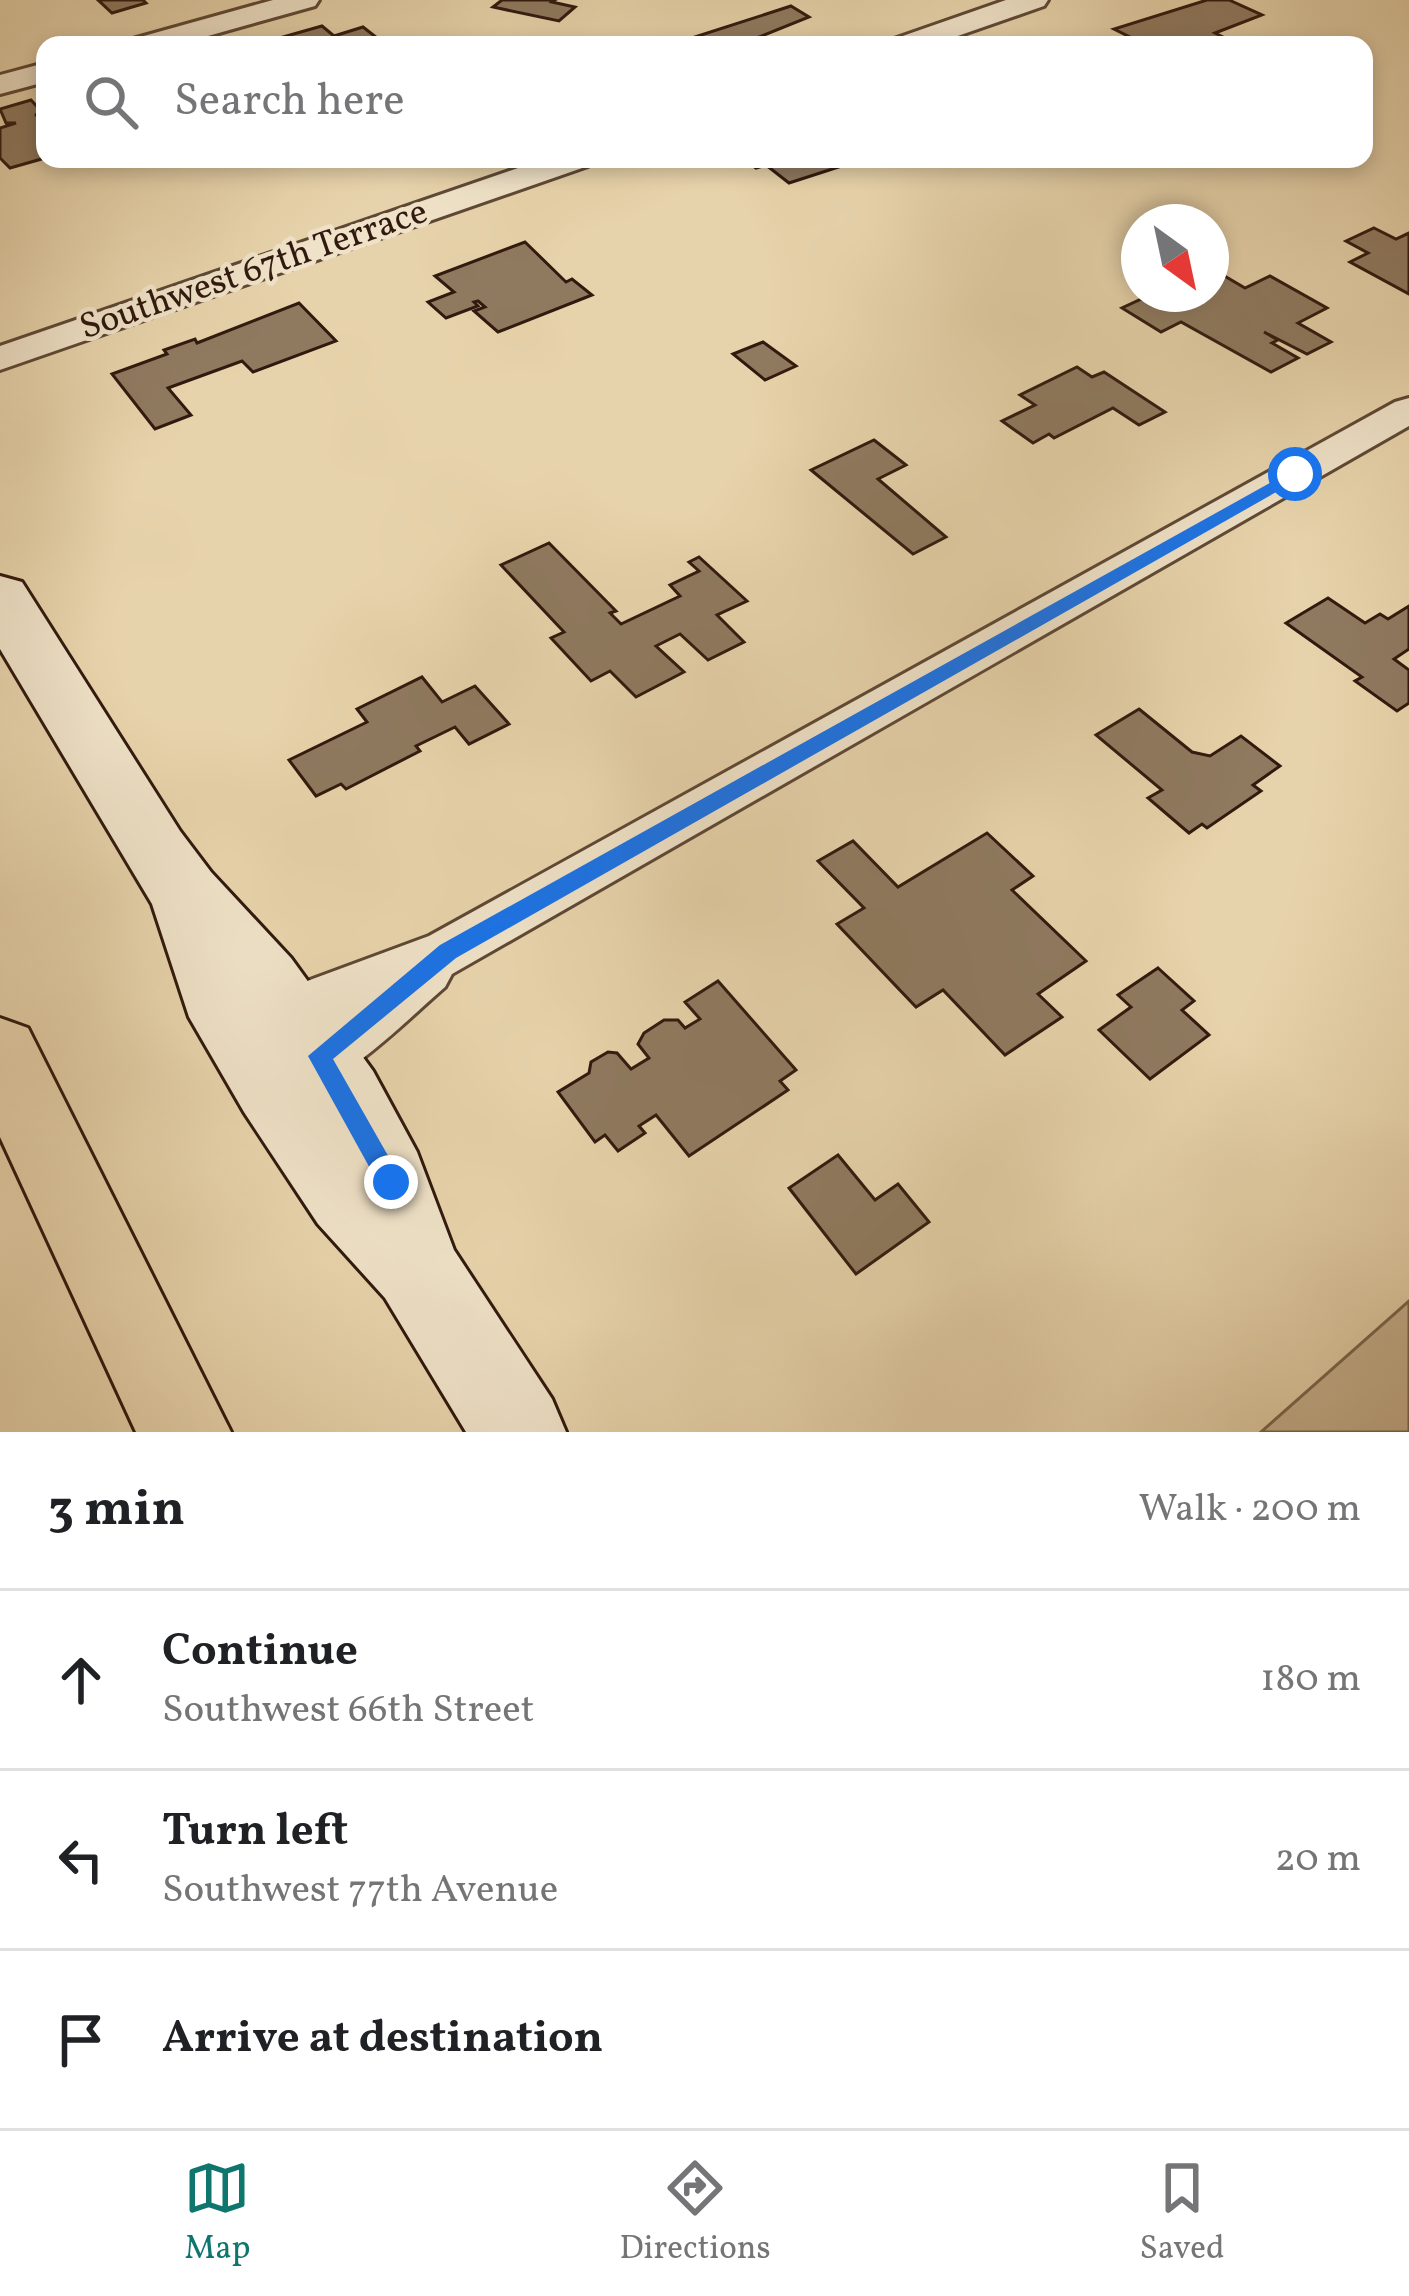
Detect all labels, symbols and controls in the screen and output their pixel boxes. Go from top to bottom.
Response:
search box [36,36,1373,168]
icon: search [78,69,144,135]
text: Search here [174,71,405,134]
street label: Southwest 67th Terrace [74,188,434,354]
north arrow [1121,204,1229,312]
route start [1268,447,1322,501]
route end [364,1155,418,1209]
text: 3 min [48,1475,185,1546]
text: Walk · 200 m [1139,1483,1361,1537]
text: Continue [162,1621,358,1684]
icon: ahead [48,1647,114,1713]
text: 180 m [1260,1653,1361,1707]
text: Southwest 66th Street [162,1684,535,1738]
text: Turn left [162,1801,348,1864]
icon: left [48,1827,114,1893]
text: 20 m [1275,1833,1361,1887]
text: Southwest 77th Avenue [162,1864,558,1918]
icon: arrive [48,2007,114,2073]
text: Arrive at destination [162,2008,603,2071]
tab: Map [184,2155,251,2273]
tab: Directions [619,2155,771,2273]
tab: Saved [1140,2155,1225,2273]

